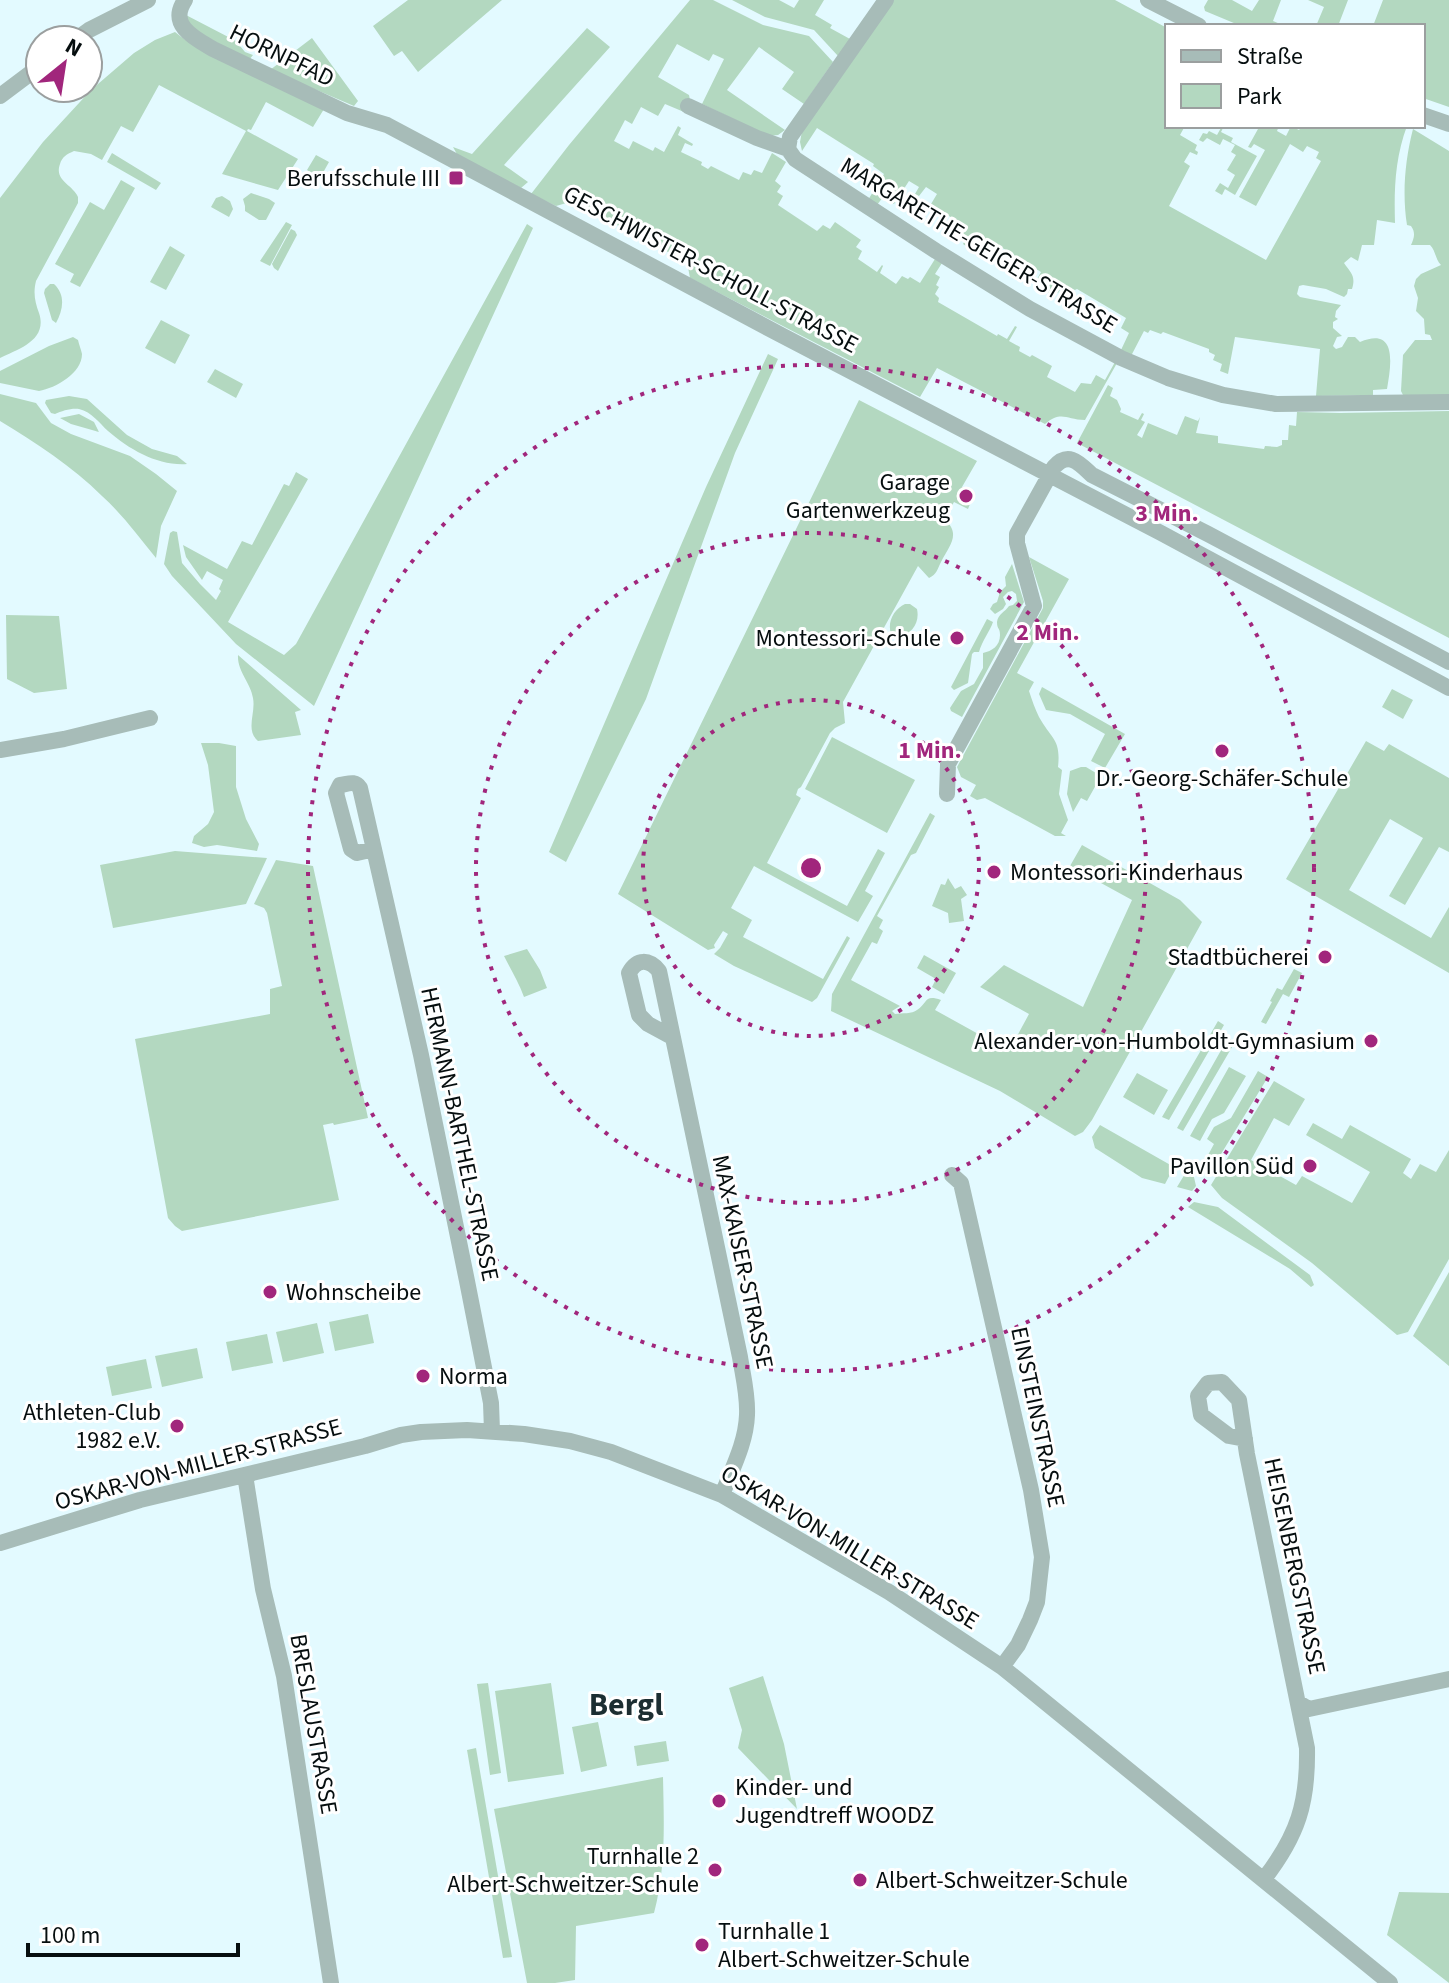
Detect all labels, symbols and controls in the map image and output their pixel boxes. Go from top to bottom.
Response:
street label: HORNPFAD [223,15,340,96]
north arrow [24,24,104,104]
legend [1165,24,1425,128]
text: N [59,30,88,65]
text: Straße [1237,39,1303,74]
text: Park [1237,79,1282,114]
street label: MARGARETHE-GEIGER-STRASSE [834,149,1124,342]
place label: Berufsschule III [287,161,440,196]
marker: Berufsschule III [447,169,465,187]
street label: GESCHWISTER-SCHOLL-STRASSE [557,177,864,362]
place label: Garage Gartenwerkzeug [786,465,950,528]
marker: Garage Gartenwerkzeug [957,487,975,505]
text: 3 Min. [1135,496,1199,531]
text: 2 Min. [1016,615,1080,650]
place label: Montessori-Schule [755,621,941,656]
marker: Montessori-Schule [948,629,966,647]
text: 1 Min. [898,733,962,768]
marker: Dr.-Georg-Schäfer-Schule [1213,742,1231,760]
place label: Dr.-Georg-Schäfer-Schule [1096,761,1348,796]
centre of rings [797,854,825,882]
place label: Montessori-Kinderhaus [1010,855,1243,890]
marker: Montessori-Kinderhaus [985,863,1003,881]
place label: Stadtbücherei [1167,940,1309,975]
marker: Stadtbücherei [1316,948,1334,966]
street label: HERMANN-BARTHEL-STRASSE [411,984,508,1284]
place label: Alexander-von-Humboldt-Gymnasium [974,1024,1355,1059]
marker: Alexander-von-Humboldt-Gymnasium [1362,1032,1380,1050]
place label: Pavillon Süd [1170,1149,1294,1184]
street label: MAX-KAISER-STRASSE [703,1152,782,1372]
marker: Pavillon Süd [1301,1157,1319,1175]
place label: Wohnscheibe [286,1275,421,1310]
marker: Wohnscheibe [261,1283,279,1301]
street label: EINSTEINSTRASSE [1001,1324,1074,1511]
place label: Norma [439,1359,508,1394]
marker: Norma [414,1367,432,1385]
place label: Athleten-Club 1982 e.V. [23,1395,161,1458]
street label: OSKAR-VON-MILLER-STRASSE [51,1409,346,1520]
marker: Athleten-Club 1982 e.V. [168,1417,186,1435]
street label: HEISENBERGSTRASSE [1254,1455,1335,1678]
street label: OSKAR-VON-MILLER-STRASSE [714,1456,986,1639]
street label: BRESLAUSTRASSE [280,1631,347,1817]
district label: Bergl [589,1682,663,1728]
place label: Kinder- und Jugendtreff WOODZ [735,1770,934,1833]
marker: Kinder- und Jugendtreff WOODZ [710,1792,728,1810]
place label: Turnhalle 2 Albert-Schweitzer-Schule [447,1839,699,1902]
marker: Turnhalle 2 Albert-Schweitzer-Schule [706,1861,724,1879]
place label: Albert-Schweitzer-Schule [876,1863,1128,1898]
marker: Albert-Schweitzer-Schule [851,1871,869,1889]
scale bar [28,1907,238,1957]
place label: Turnhalle 1 Albert-Schweitzer-Schule [718,1914,970,1977]
text: 100 m [40,1918,100,1953]
marker: Turnhalle 1 Albert-Schweitzer-Schule [693,1936,711,1954]

